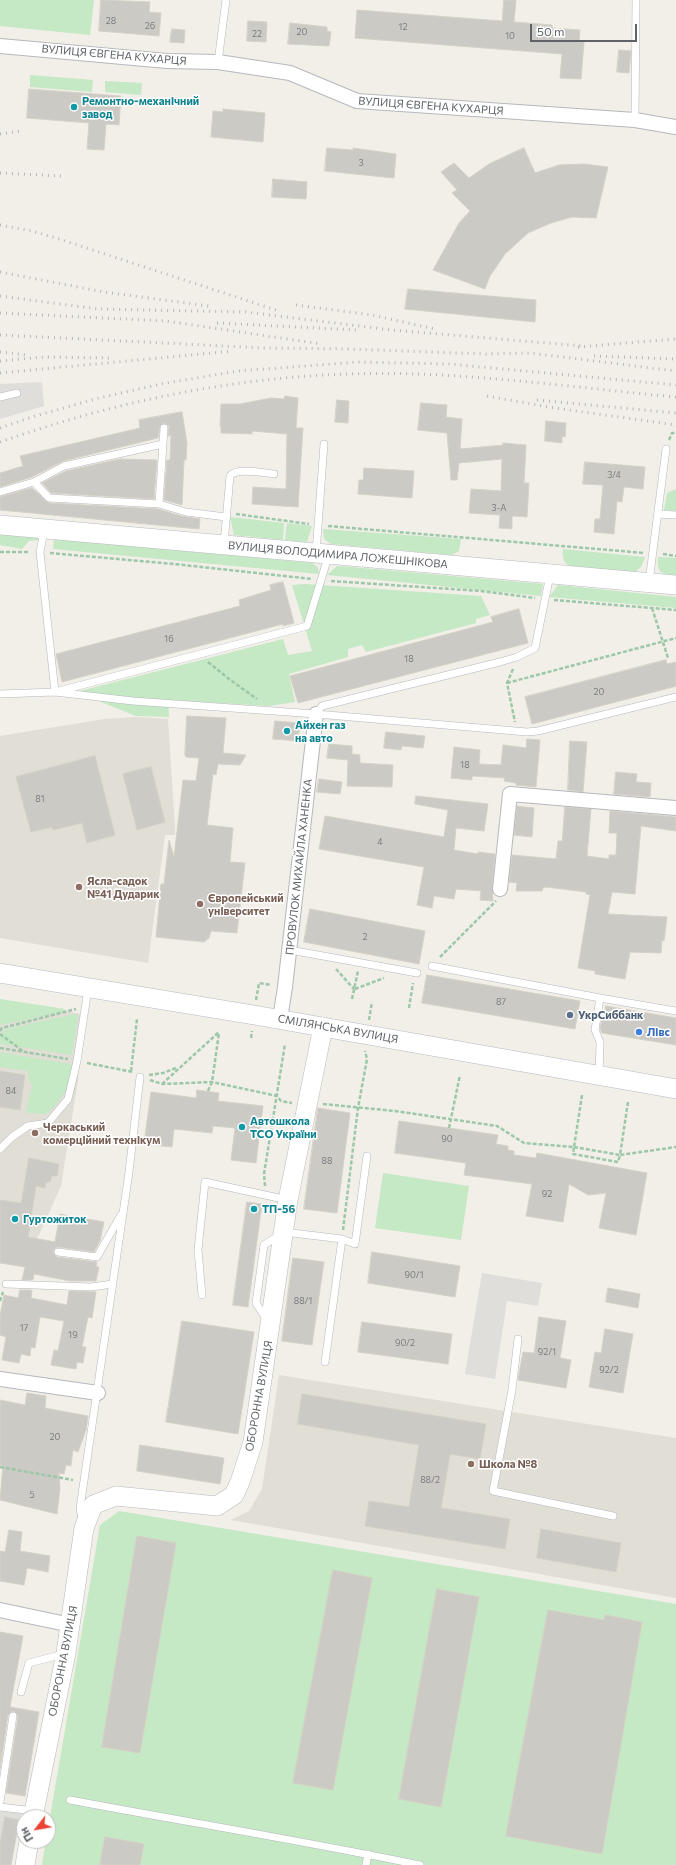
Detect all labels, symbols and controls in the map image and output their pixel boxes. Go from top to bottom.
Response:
house number: 28 [106,16,116,26]
scale bar [532,16,639,42]
house number: 26 [145,21,155,31]
house number: 12 [399,22,407,32]
text: 50 m [537,24,565,38]
house number: 20 [297,27,307,37]
house number: 22 [252,29,262,39]
house number: 10 [505,31,515,41]
street label: ВУЛИЦЯ ЄВГЕНА КУХАРЦЯ [41,42,187,68]
place label: Ремонтно-механічний завод [82,94,199,120]
street label: ВУЛИЦЯ ЄВГЕНА КУХАРЦЯ [358,94,504,118]
marker: Ремонтно-механічний завод [69,102,79,112]
house number: 3 [358,158,364,168]
house number: 3/4 [607,470,621,480]
house number: 3-А [492,503,506,513]
street label: ВУЛИЦЯ ВОЛОДИМИРА ЛОЖЕШНІКОВА [227,539,449,571]
house number: 16 [164,634,174,644]
house number: 18 [404,654,414,664]
house number: 20 [594,687,604,697]
place label: Айхен газ на авто [295,718,346,744]
marker: Айхен газ на авто [282,726,292,736]
house number: 18 [460,760,470,770]
street label: ПРОВУЛОК МИХАЙЛА ХАНЕНКА [283,778,315,956]
house number: 81 [35,794,45,804]
house number: 4 [377,837,383,847]
place label: Ясла-садок №41 Дударик [87,874,159,900]
marker: Ясла-садок №41 Дударик [74,882,84,892]
place label: Європейський університет [208,891,284,917]
marker: Європейський університет [195,899,205,909]
house number: 2 [363,932,367,942]
house number: 87 [496,997,506,1007]
place label: УкрСиббанк [578,1008,643,1022]
marker: УкрСиббанк [565,1010,575,1020]
street label: СМІЛЯНСЬКА ВУЛИЦЯ [277,1012,399,1046]
place label: Лівс [647,1025,670,1039]
marker: Лівс [634,1027,644,1037]
house number: 84 [6,1086,16,1096]
place label: Автошкола ТСО України [250,1114,317,1140]
place label: Черкаський комерційний технікум [43,1120,160,1146]
marker: Автошкола ТСО України [237,1122,247,1132]
marker: Черкаський комерційний технікум [30,1128,40,1138]
house number: 90 [441,1134,453,1144]
house number: 88 [322,1156,332,1166]
house number: 92 [542,1189,552,1199]
place label: ТП-56 [262,1202,295,1216]
marker: ТП-56 [249,1204,259,1214]
place label: Гуртожиток [23,1212,87,1226]
marker: Гуртожиток [10,1214,20,1224]
house number: 90/1 [404,1270,424,1280]
house number: 88/1 [294,1296,312,1306]
house number: 17 [20,1323,28,1333]
house number: 19 [68,1330,78,1340]
house number: 90/2 [395,1338,415,1348]
street label: ОБОРОННА ВУЛИЦЯ [243,1339,275,1453]
house number: 92/1 [538,1347,556,1357]
house number: 92/2 [599,1365,619,1375]
house number: 20 [50,1432,60,1442]
place label: Школа №8 [479,1457,537,1471]
marker: Школа №8 [466,1459,476,1469]
house number: 88/2 [420,1475,440,1485]
house number: 5 [29,1490,35,1500]
street label: ОБОРОННА ВУЛИЦЯ [46,1604,80,1718]
north arrow [16,1809,56,1849]
text: Пн [17,1825,35,1845]

